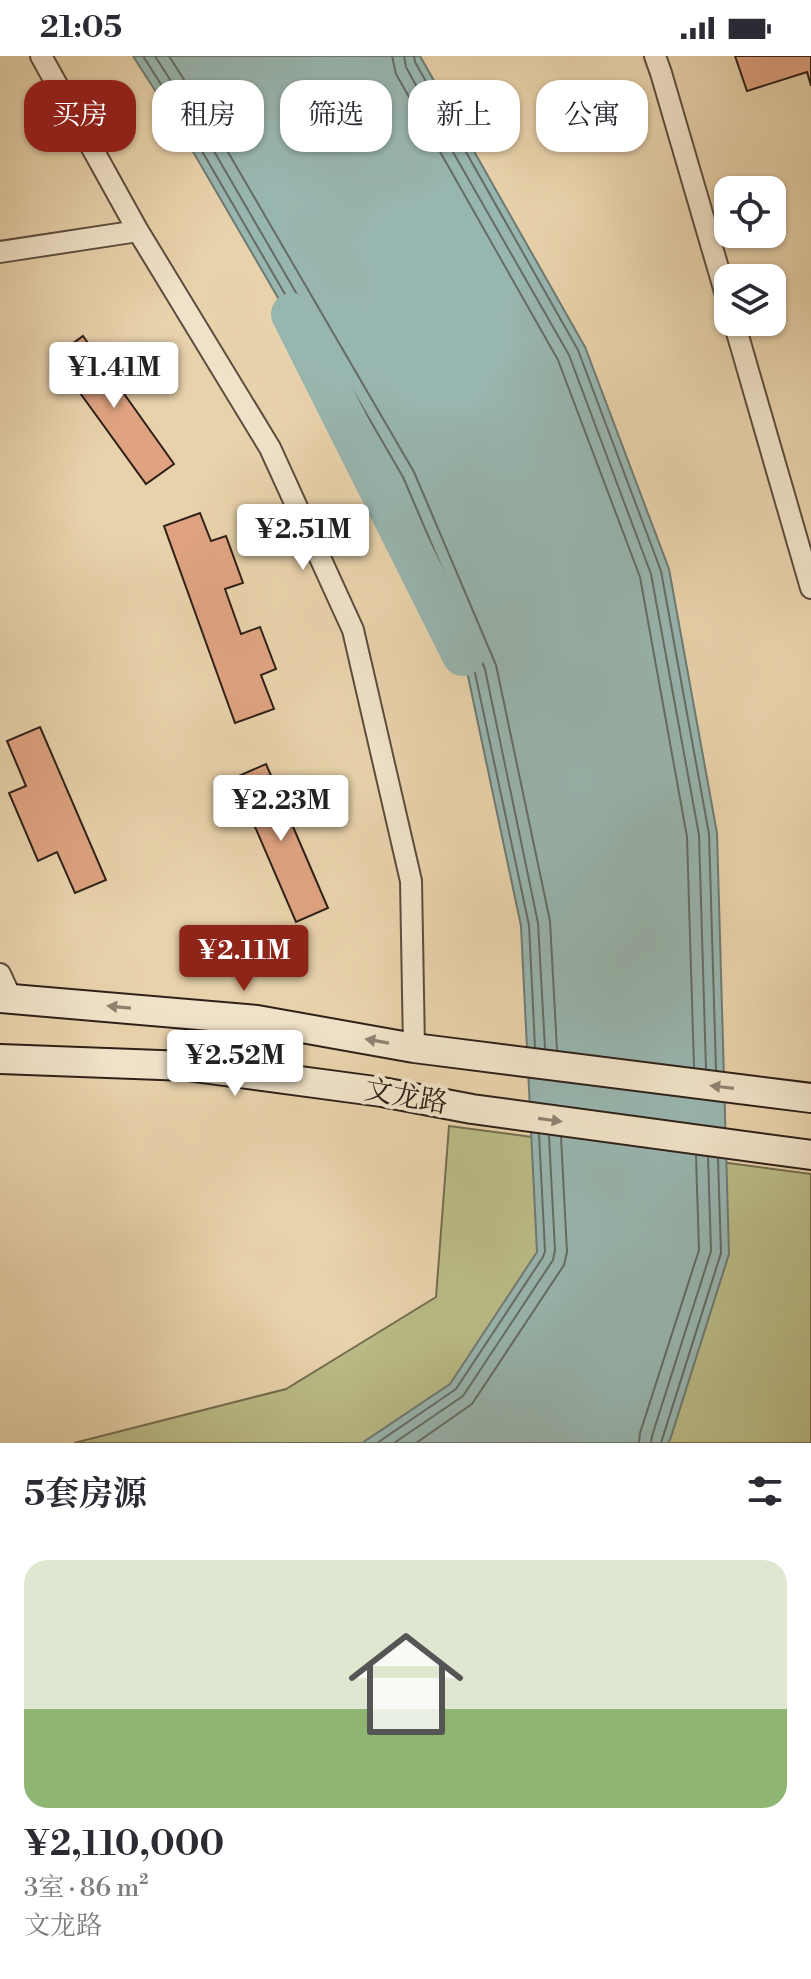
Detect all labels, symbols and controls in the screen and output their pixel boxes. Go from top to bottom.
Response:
text: 21:05 [40,9,122,47]
chip: 买房 [24,80,136,152]
chip: 租房 [152,80,264,152]
chip: 筛选 [280,80,392,152]
chip: 新上 [408,80,520,152]
chip: 公寓 [536,80,648,152]
map controls [714,176,786,336]
button: locate [714,176,786,248]
button: layers [714,264,786,336]
pin: ¥1.41M [49,342,179,410]
text: ¥1.41M [67,352,161,384]
pin: ¥2.51M [238,504,368,572]
text: ¥2.51M [255,514,351,546]
pin: ¥2.23M [216,775,346,843]
text: ¥2.23M [231,785,331,817]
pin: ¥2.11M [179,925,309,993]
text: ¥2.11M [197,935,291,967]
one-way arrow [106,1001,131,1014]
pin: ¥2.52M [170,1030,300,1098]
one-way arrow [364,1035,389,1047]
text: ¥2.52M [185,1040,285,1072]
street label: 文龙路 [362,1072,450,1122]
one-way arrow [710,1080,735,1093]
one-way arrow [537,1114,562,1127]
icon: filters [743,1469,787,1513]
text: 5套房源 [24,1474,147,1516]
icon: home [334,1612,478,1756]
text: ¥2,110,000 [24,1824,224,1866]
text: 3室 · 86 m² [24,1872,148,1904]
text: 文龙路 [24,1910,102,1942]

